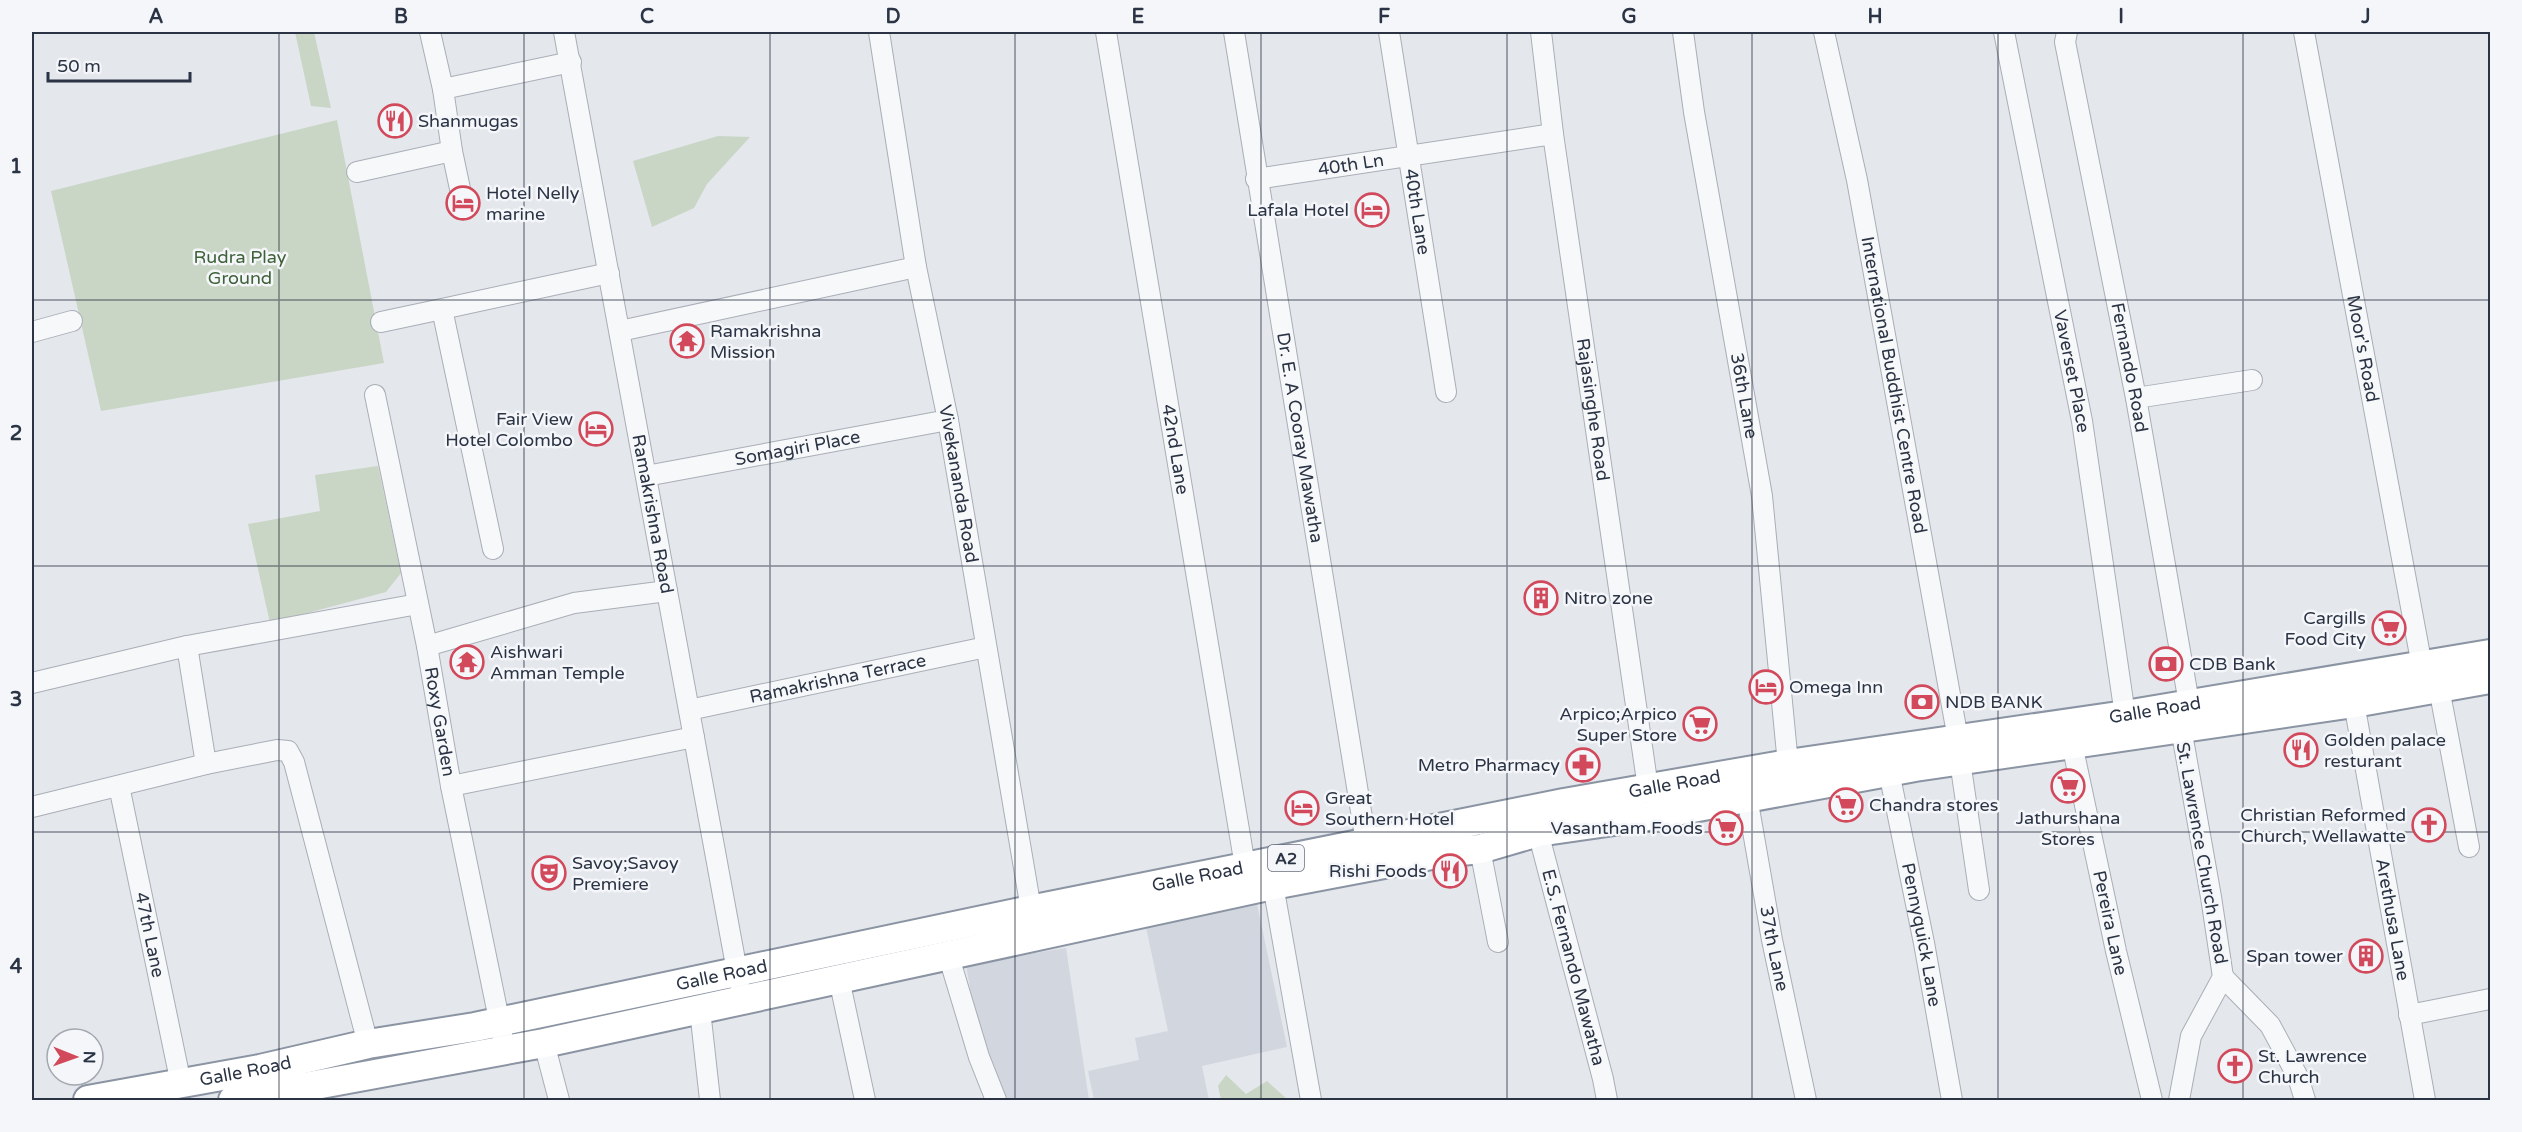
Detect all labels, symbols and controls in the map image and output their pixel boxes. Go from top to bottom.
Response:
text: A [149,5,164,29]
text: B [394,5,408,29]
text: C [640,5,654,29]
text: D [885,5,901,29]
text: E [1132,5,1145,29]
text: F [1378,5,1390,29]
text: G [1621,5,1637,29]
text: H [1867,5,1883,29]
text: I [2118,5,2124,29]
text: J [2360,5,2371,29]
scale bar [48,45,190,83]
text: 50 m [57,55,101,77]
restaurant icon: Shanmugas [377,103,413,139]
place label: Shanmugas [418,110,519,132]
street label: 40th Ln [1316,149,1385,180]
text: 1 [10,155,22,179]
street label: 40th Lane [1400,167,1435,256]
place label: Hotel Nelly marine [486,182,580,225]
hotel icon: Hotel Nelly marine [445,185,481,221]
hotel icon: Lafala Hotel [1354,192,1390,228]
place label: Lafala Hotel [1247,199,1349,221]
street label: International Buddhist Centre Road [1856,235,1932,535]
park label: Rudra Play Ground [194,246,287,289]
street label: Moor's Road [2342,293,2384,404]
street label: Fernando Road [2106,301,2153,434]
street label: Vaverset Place [2049,308,2095,434]
place label: Ramakrishna Mission [710,320,821,363]
temple icon: Ramakrishna Mission [669,323,705,359]
street label: Dr. E. A Cooray Mawatha [1272,331,1328,544]
street label: Rajasinghe Road [1572,336,1614,482]
street label: 36th Lane [1726,351,1763,441]
street label: 42nd Lane [1157,402,1194,496]
street label: Vivekananda Road [934,403,983,564]
place label: Fair View Hotel Colombo [445,408,573,451]
hotel icon: Fair View Hotel Colombo [578,411,614,447]
text: 2 [10,422,22,446]
street label: Somagiri Place [733,426,862,470]
street label: Ramakrishna Road [627,433,678,595]
building icon: Nitro zone [1523,580,1559,616]
place label: Nitro zone [1564,587,1653,609]
place label: Cargills Food City [2284,607,2366,650]
supermarket icon: Cargills Food City [2371,610,2407,646]
place label: Aishwari Amman Temple [490,641,625,684]
temple icon: Aishwari Amman Temple [449,644,485,680]
bank icon: CDB Bank [2148,646,2184,682]
street label: Ramakrishna Terrace [747,649,928,708]
place label: CDB Bank [2189,653,2276,675]
street label: Roxy Garden [420,665,460,778]
hotel icon: Omega Inn [1748,669,1784,705]
place label: Omega Inn [1789,676,1883,698]
bank icon: NDB BANK [1904,684,1940,720]
text: 3 [10,688,22,712]
place label: NDB BANK [1945,691,2043,713]
street label: Galle Road [2107,691,2203,728]
place label: Arpico;Arpico Super Store [1559,703,1677,746]
supermarket icon: Arpico;Arpico Super Store [1682,706,1718,742]
place label: Golden palace resturant [2324,729,2446,772]
restaurant icon: Golden palace resturant [2283,732,2319,768]
street label: St. Lawrence Church Road [2172,740,2232,966]
pharmacy icon: Metro Pharmacy [1565,747,1601,783]
place label: Metro Pharmacy [1418,754,1560,776]
street label: Galle Road [1627,765,1722,803]
supermarket icon: Jathurshana Stores [2050,768,2086,804]
place label: Great Southern Hotel [1325,787,1454,830]
supermarket icon: Chandra stores [1828,787,1864,823]
hotel icon: Great Southern Hotel [1284,790,1320,826]
place label: Chandra stores [1869,794,1998,816]
place label: Christian Reformed Church, Wellawatte [2240,804,2406,847]
place label: Jathurshana Stores [2016,807,2120,850]
church icon: Christian Reformed Church, Wellawatte [2411,807,2447,843]
supermarket icon: Vasantham Foods [1708,810,1744,846]
place label: Vasantham Foods [1551,817,1703,839]
road number: A2 [1268,845,1304,871]
place label: Savoy;Savoy Premiere [572,852,679,895]
restaurant icon: Rishi Foods [1432,853,1468,889]
theatre icon: Savoy;Savoy Premiere [531,855,567,891]
street label: Galle Road [1150,857,1245,896]
street label: Arethusa Lane [2371,857,2414,983]
place label: Rishi Foods [1329,860,1427,882]
street label: Pennyquick Lane [1897,861,1946,1008]
street label: E.S. Fernando Mawatha [1537,867,1610,1068]
street label: Pereira Lane [2088,868,2133,978]
street label: 47th Lane [130,890,170,980]
street label: 37th Lane [1755,904,1794,993]
building icon: Span tower [2348,938,2384,974]
place label: Span tower [2246,945,2343,967]
text: 4 [10,955,23,979]
street label: Galle Road [674,955,769,995]
north arrow [45,1027,105,1087]
place label: St. Lawrence Church [2258,1045,2367,1088]
church icon: St. Lawrence Church [2217,1048,2253,1084]
text: N [79,1051,99,1064]
street label: Galle Road [198,1051,293,1091]

